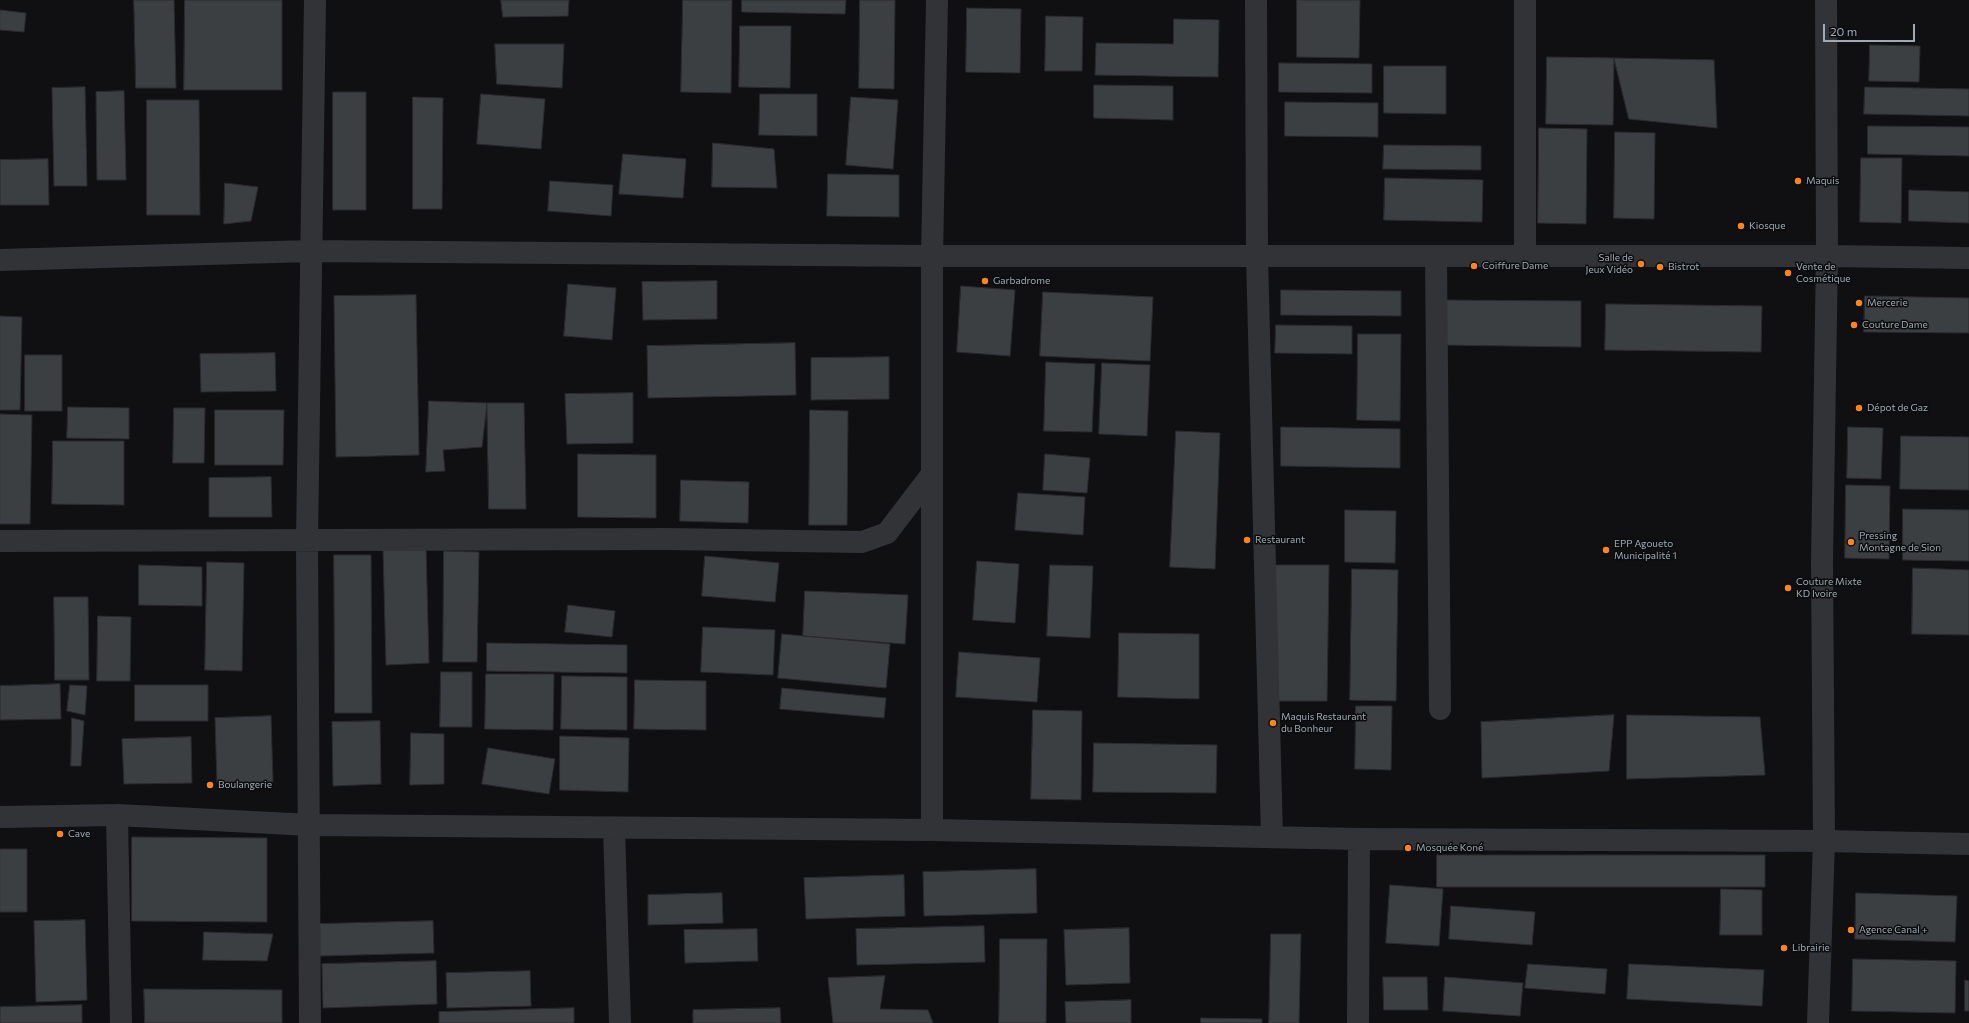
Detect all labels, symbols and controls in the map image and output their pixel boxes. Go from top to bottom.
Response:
scale bar [1825,16,1917,42]
text: 20 m [1830,24,1857,38]
place label: Maquis [1806,175,1839,187]
marker: Maquis [1793,176,1803,186]
place label: Kiosque [1749,220,1785,232]
marker: Kiosque [1736,221,1746,231]
place label: Salle de Jeux Vidéo [1586,252,1633,276]
marker: Salle de Jeux Vidéo [1636,259,1646,269]
place label: Coiffure Dame [1482,260,1548,272]
marker: Coiffure Dame [1469,261,1479,271]
place label: Bistrot [1668,261,1699,273]
place label: Vente de Cosmétique [1796,261,1851,284]
marker: Bistrot [1655,262,1665,272]
marker: Vente de Cosmétique [1783,268,1793,278]
place label: Garbadrome [993,275,1050,287]
marker: Garbadrome [980,276,990,286]
place label: Mercerie [1867,297,1908,309]
marker: Mercerie [1854,298,1864,308]
place label: Couture Dame [1862,319,1928,331]
marker: Couture Dame [1849,320,1859,330]
place label: Dépot de Gaz [1867,402,1928,414]
marker: Dépot de Gaz [1854,403,1864,413]
place label: Pressing Montagne de Sion [1859,530,1941,554]
place label: Restaurant [1255,534,1305,546]
marker: Restaurant [1242,535,1252,545]
marker: Pressing Montagne de Sion [1846,537,1856,547]
place label: EPP Agoueto Municipalité 1 [1614,538,1677,562]
marker: EPP Agoueto Municipalité 1 [1601,545,1611,555]
place label: Couture Mixte KD Ivoire [1796,576,1862,600]
marker: Couture Mixte KD Ivoire [1783,583,1793,593]
place label: Maquis Restaurant du Bonheur [1281,711,1366,734]
marker: Maquis Restaurant du Bonheur [1268,718,1278,728]
place label: Boulangerie [218,779,272,791]
marker: Boulangerie [205,780,215,790]
place label: Cave [68,828,90,840]
marker: Cave [55,829,65,839]
place label: Mosquée Koné [1416,842,1483,854]
marker: Mosquée Koné [1403,843,1413,853]
place label: Agence Canal + [1859,924,1928,936]
marker: Agence Canal + [1846,925,1856,935]
place label: Librairie [1792,942,1830,954]
marker: Librairie [1779,943,1789,953]

